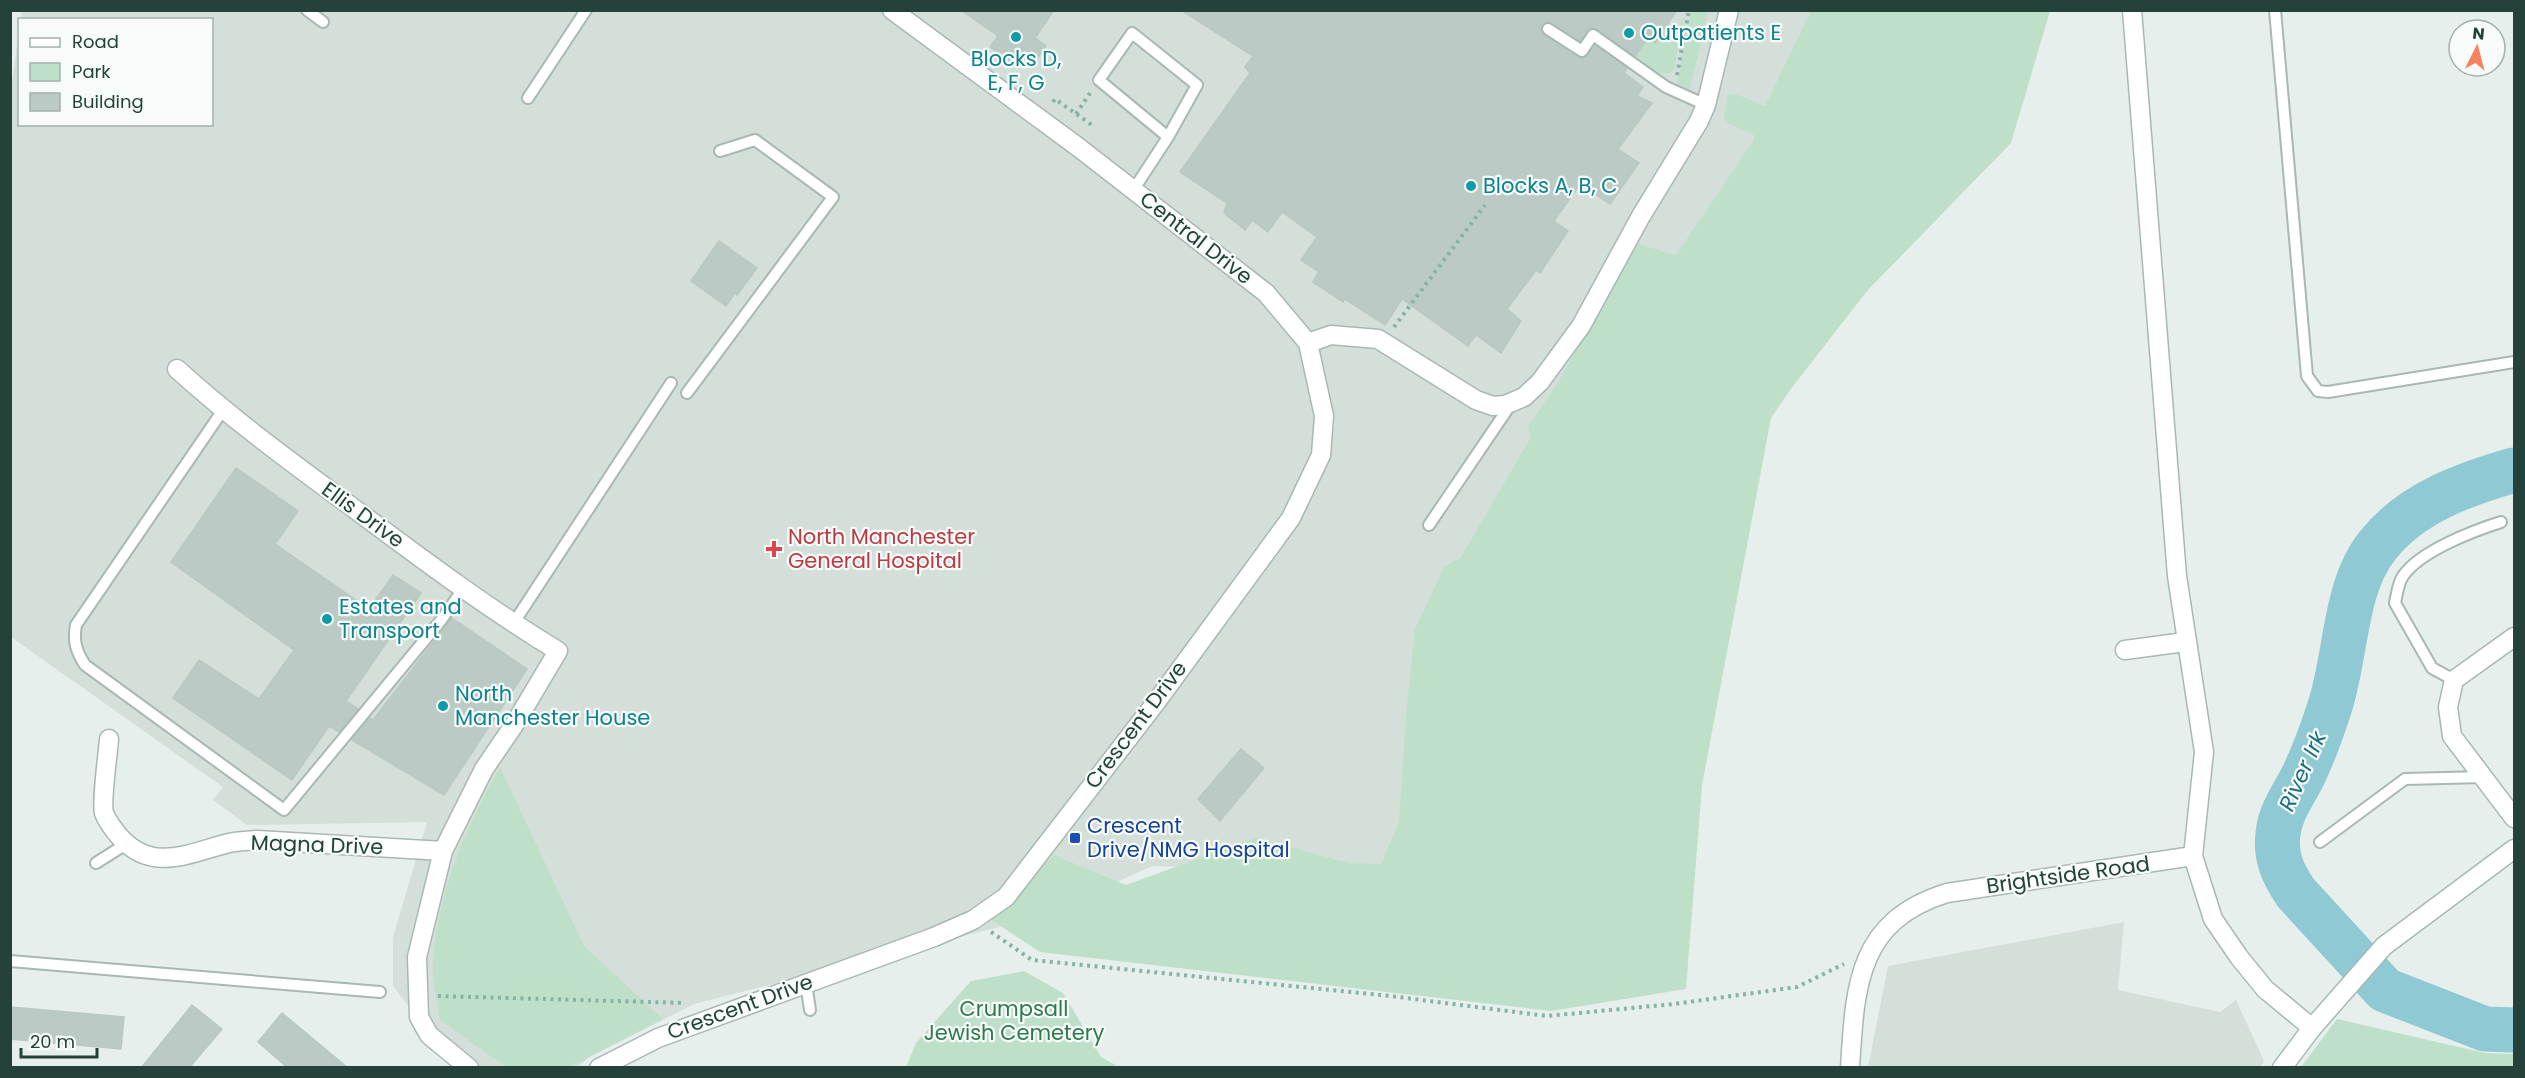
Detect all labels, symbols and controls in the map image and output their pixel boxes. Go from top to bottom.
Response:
legend [18,18,213,126]
place label: Outpatients E [1641,18,1781,47]
north arrow [2447,18,2507,78]
text: N [2471,22,2486,46]
marker: Outpatients E [1622,26,1636,40]
text: Road [72,29,119,54]
marker: Blocks D, E, F, G [1009,30,1023,44]
place label: Blocks D, E, F, G [971,44,1061,97]
text: Park [72,59,111,84]
text: Building [72,89,144,114]
place label: Blocks A, B, C [1483,171,1617,200]
marker: Blocks A, B, C [1464,179,1478,193]
street label: Central Drive [1134,184,1259,291]
street label: Ellis Drive [316,475,410,554]
place label: North Manchester General Hospital [788,522,975,575]
marker: North Manchester General Hospital [765,540,783,558]
place label: Estates and Transport [339,592,462,645]
marker: Estates and Transport [320,612,334,626]
street label: Crescent Drive [1078,655,1193,795]
place label: North Manchester House [455,679,650,732]
marker: North Manchester House [436,699,450,713]
water label: River Irk [2271,725,2334,816]
place label: Crescent Drive/NMG Hospital [1087,811,1290,864]
street label: Magna Drive [250,828,384,861]
marker: Crescent Drive/NMG Hospital [1068,831,1082,845]
street label: Brightside Road [1984,849,2151,900]
street label: Crescent Drive [663,967,817,1046]
park label: Crumpsall Jewish Cemetery [924,994,1105,1047]
scale bar [21,1021,98,1059]
text: 20 m [30,1029,75,1054]

